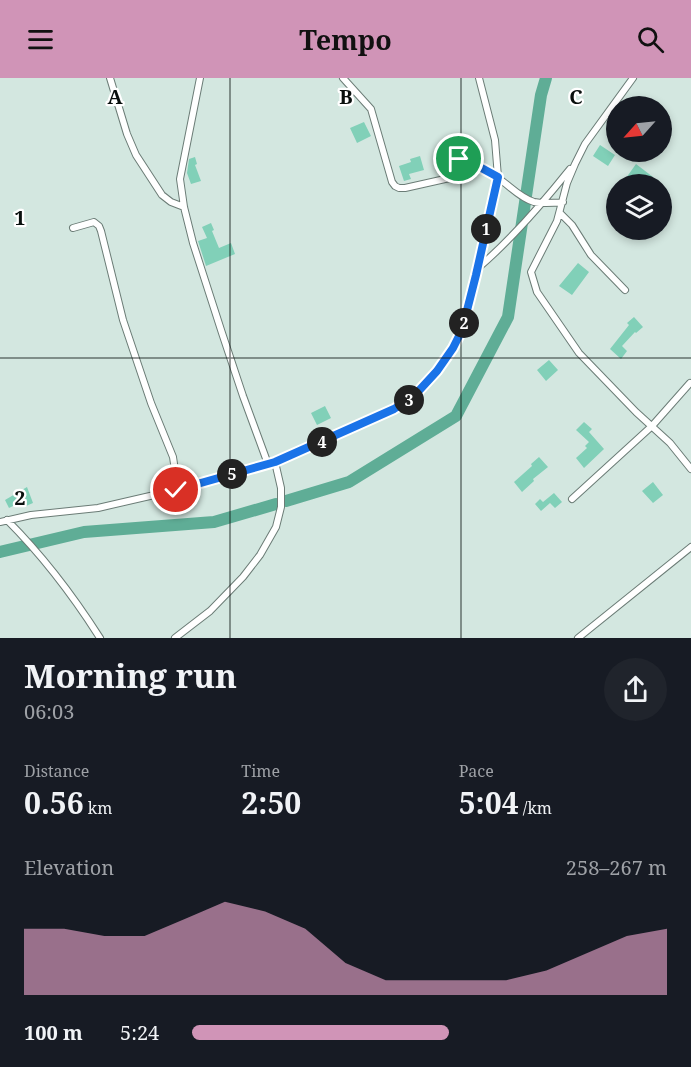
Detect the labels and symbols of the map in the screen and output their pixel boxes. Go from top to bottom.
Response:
text: A [107,83,123,110]
text: B [339,83,353,110]
text: C [569,83,583,110]
north arrow [606,96,672,162]
pin [433,133,484,184]
text: 1 [14,204,26,231]
pin: 1 [471,214,501,244]
pin: 2 [449,308,479,338]
pin: 3 [394,385,424,415]
pin: 4 [307,427,337,457]
pin: 5 [217,459,247,489]
pin [150,464,201,515]
text: 2 [14,484,26,511]

